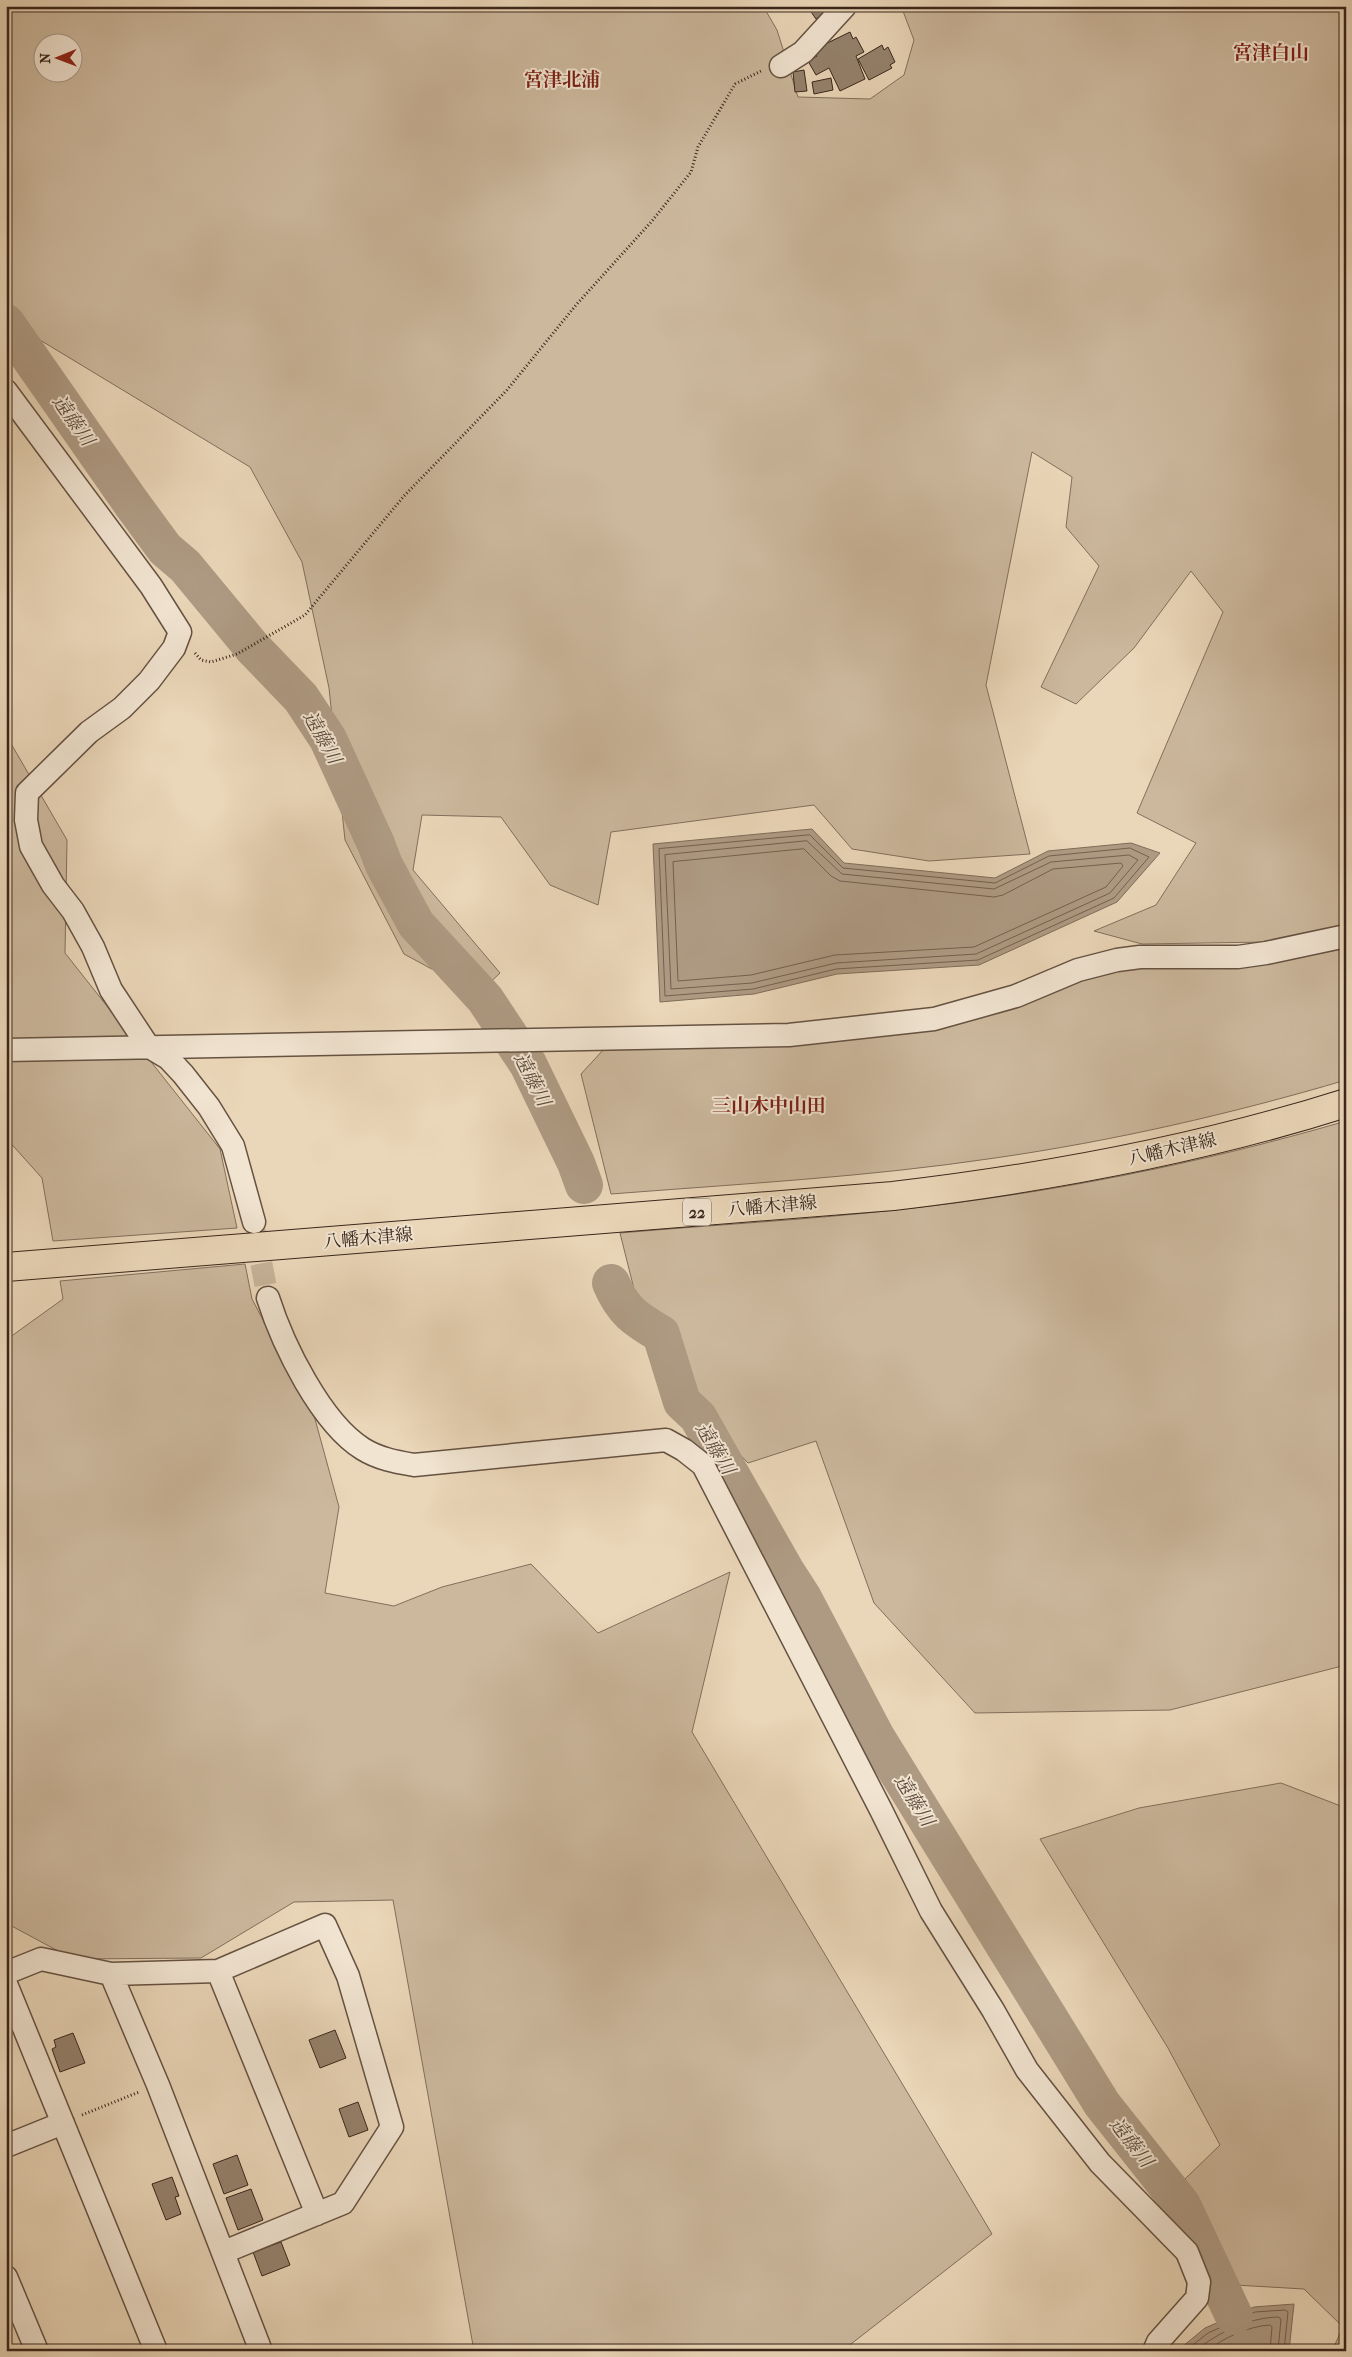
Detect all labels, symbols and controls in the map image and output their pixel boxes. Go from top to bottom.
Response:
north arrow [32,32,82,82]
district label: 宮津白山 [1233,42,1309,64]
text: N [37,52,54,64]
district label: 宮津北浦 [524,69,600,91]
water label: 遠藤川 [48,391,100,452]
water label: 遠藤川 [299,707,347,769]
water label: 遠藤川 [509,1049,556,1112]
district label: 三山木中山田 [712,1095,826,1117]
street label: 八幡木津線 [1126,1129,1218,1170]
street label: 八幡木津線 [726,1192,818,1221]
road number: 22 [683,1198,711,1226]
street label: 八幡木津線 [322,1224,414,1253]
water label: 遠藤川 [691,1418,740,1480]
water label: 遠藤川 [890,1771,940,1832]
water label: 遠藤川 [1105,2113,1159,2173]

